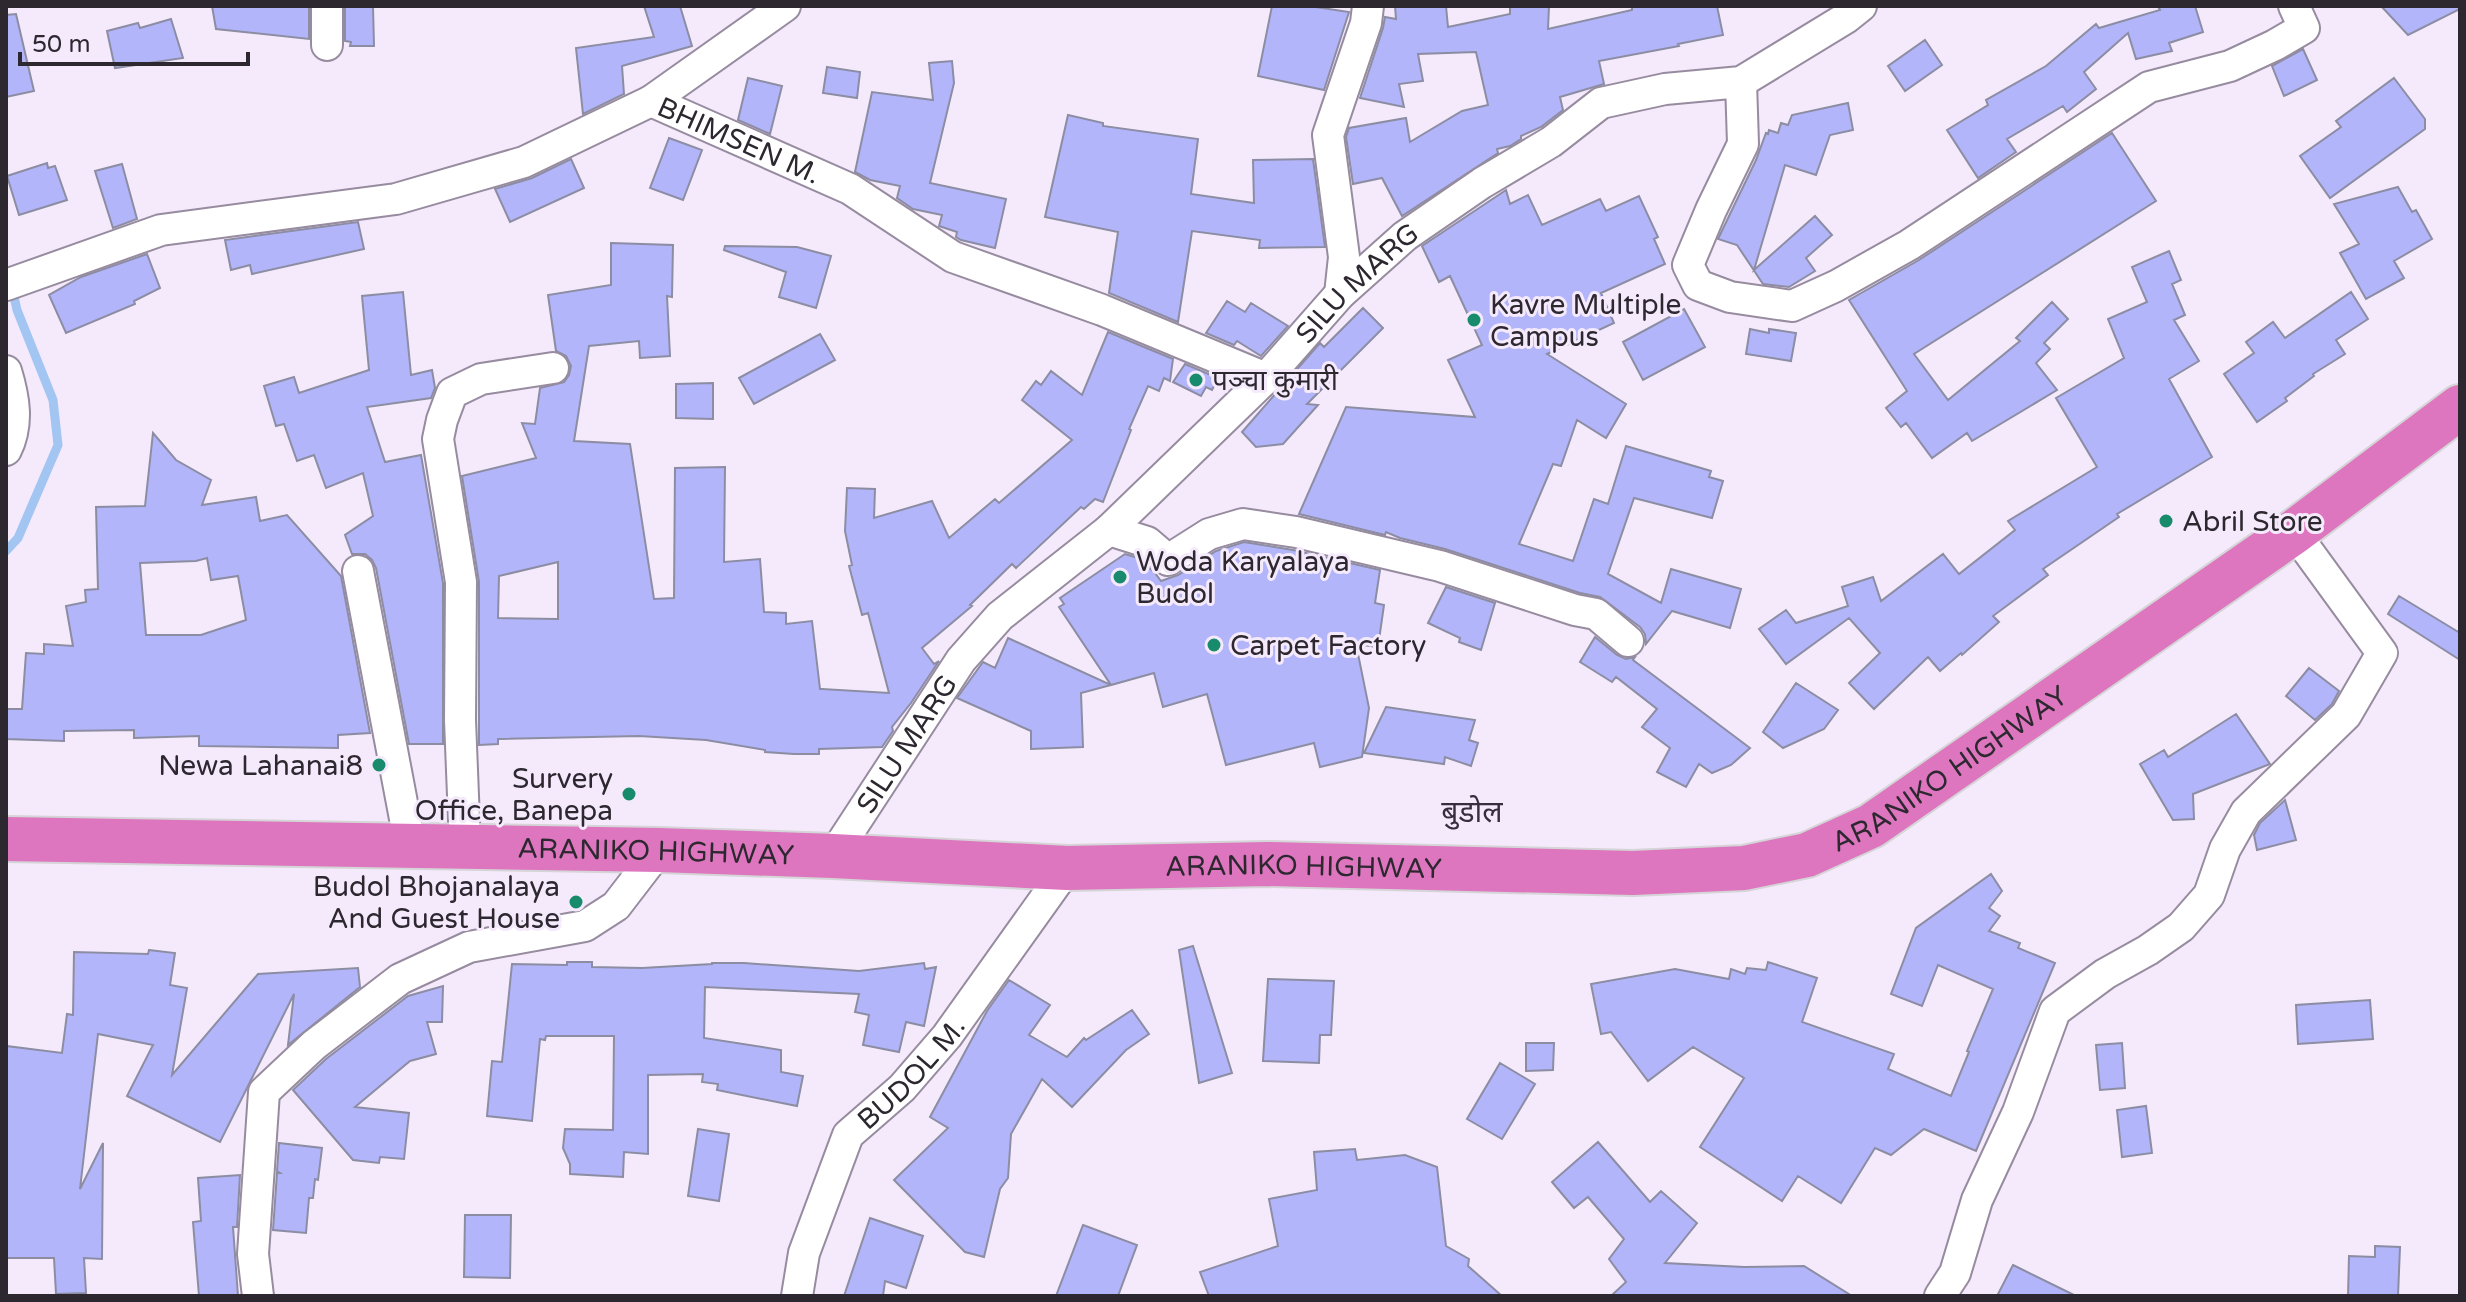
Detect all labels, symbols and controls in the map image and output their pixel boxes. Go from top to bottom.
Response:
scale bar [20,16,248,66]
text: 50 m [32,30,90,59]
street label: BHIMSEN M. [652,90,826,192]
street label: SILU MARG [1289,216,1425,350]
place label: Kavre Multiple Campus [1490,288,1681,354]
marker: Kavre Multiple Campus [1465,311,1483,329]
place label: पञ्चा कुमारी [1212,364,1339,398]
marker: पञ्चा कुमारी [1187,371,1205,389]
place label: Abril Store [2182,505,2323,539]
marker: Abril Store [2157,512,2175,530]
place label: Woda Karyalaya Budol [1136,545,1350,611]
marker: Woda Karyalaya Budol [1111,568,1129,586]
place label: Carpet Factory [1230,629,1426,663]
marker: Carpet Factory [1205,636,1223,654]
street label: SILU MARG [850,669,965,820]
street label: ARANIKO HIGHWAY [1826,679,2074,860]
place label: Newa Lahanai8 [158,749,363,783]
marker: Newa Lahanai8 [370,756,388,774]
place label: Survery Office, Banepa [415,762,613,828]
marker: Survery Office, Banepa [620,785,638,803]
district label: बुडोल [1441,794,1503,831]
street label: ARANIKO HIGHWAY [517,832,795,873]
street label: ARANIKO HIGHWAY [1165,848,1442,886]
place label: Budol Bhojanalaya And Guest House [313,870,560,936]
marker: Budol Bhojanalaya And Guest House [567,893,585,911]
street label: BUDOL M. [851,1011,973,1137]

